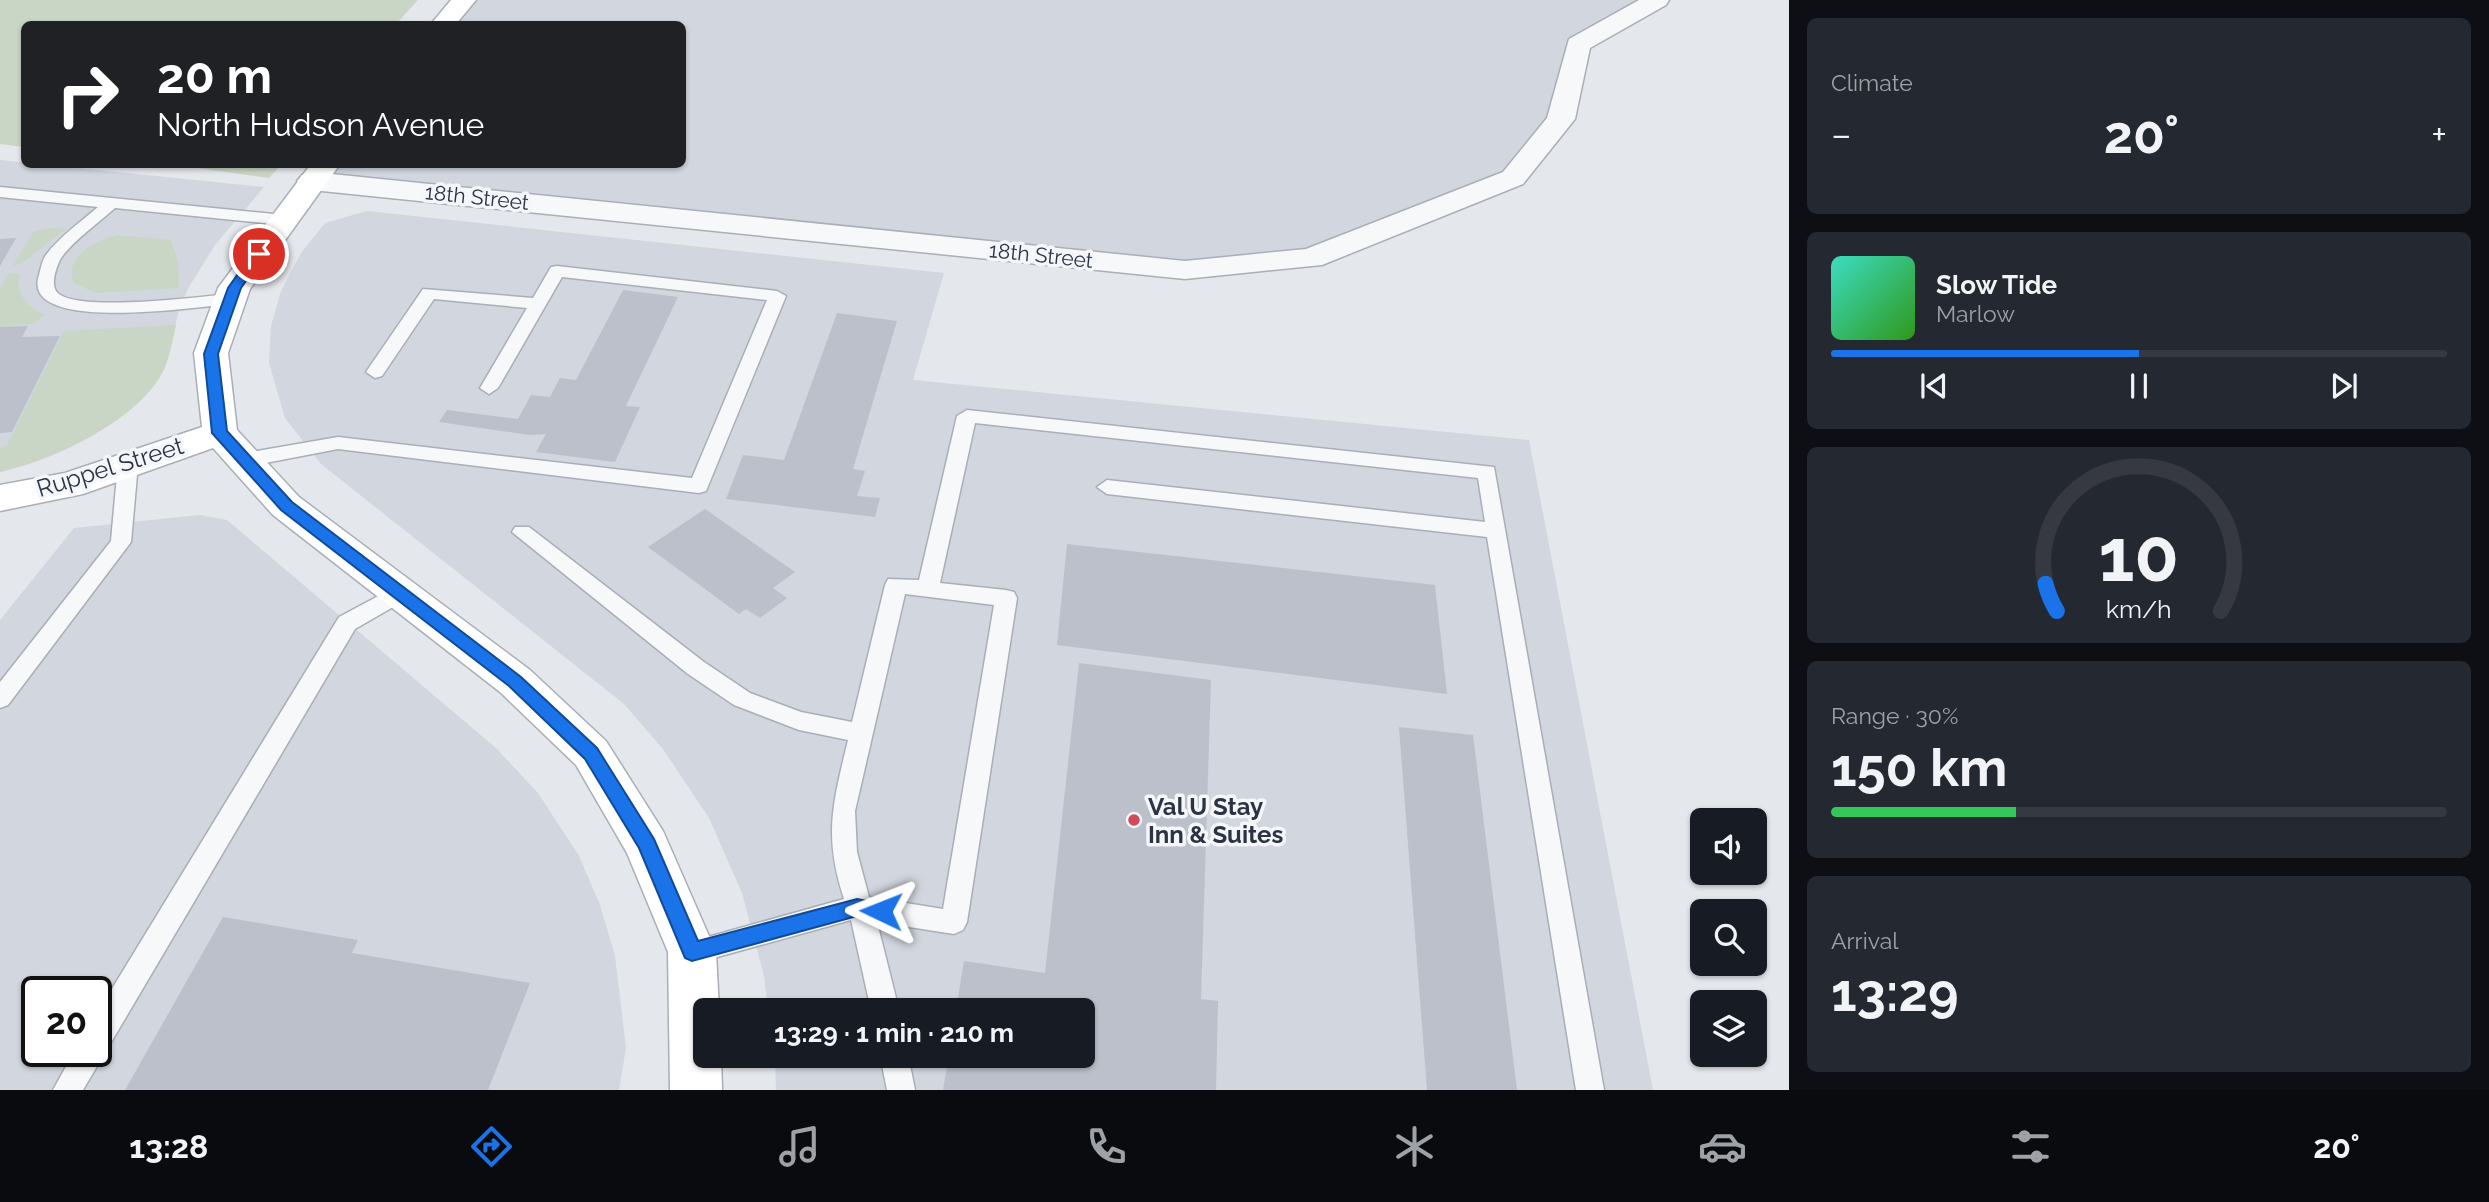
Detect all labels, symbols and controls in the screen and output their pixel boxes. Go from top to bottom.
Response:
text: 20 m [157,47,272,104]
icon: right [42,49,133,140]
text: Climate [1831,69,1913,96]
text: 20° [2104,104,2179,165]
text: North Hudson Avenue [157,106,484,143]
text: − [1831,112,1851,157]
text: + [2431,112,2447,157]
street label: 18th Street [424,179,530,215]
pin [229,224,289,284]
icon: arrive [240,235,278,273]
street label: 18th Street [988,237,1094,273]
text: Slow Tide [1936,270,2057,300]
text: Marlow [1936,300,2015,327]
icon: previous [1915,367,1953,405]
icon: pause [2120,367,2158,405]
icon: next [2325,367,2363,405]
street label: Ruppel Street [33,431,187,503]
text: 10 [2099,513,2179,598]
text: km/h [2106,594,2172,624]
text: Range · 30% [1831,702,1958,729]
text: 150 km [1831,737,2007,798]
place label: Val U Stay Inn & Suites [1148,792,1283,849]
map controls [1690,808,1767,1067]
button: sound [1690,808,1767,885]
marker: Val U Stay Inn & Suites [1126,812,1142,828]
position arrow [844,874,918,948]
button: search [1690,899,1767,976]
text: Arrival [1831,927,1898,954]
text: 13:29 [1831,962,1959,1023]
speed limit sign: 20 [21,976,112,1067]
button: layers [1690,990,1767,1067]
text: 13:29 · 1 min · 210 m [774,1018,1014,1048]
icon: directions [467,1122,516,1171]
icon: music [775,1122,824,1171]
icon: phone [1082,1122,1131,1171]
icon: climate [1390,1122,1439,1171]
icon: car [1698,1122,1747,1171]
icon: filters [2006,1122,2055,1171]
text: 13:28 [129,1128,208,1165]
text: 20° [2313,1128,2360,1165]

